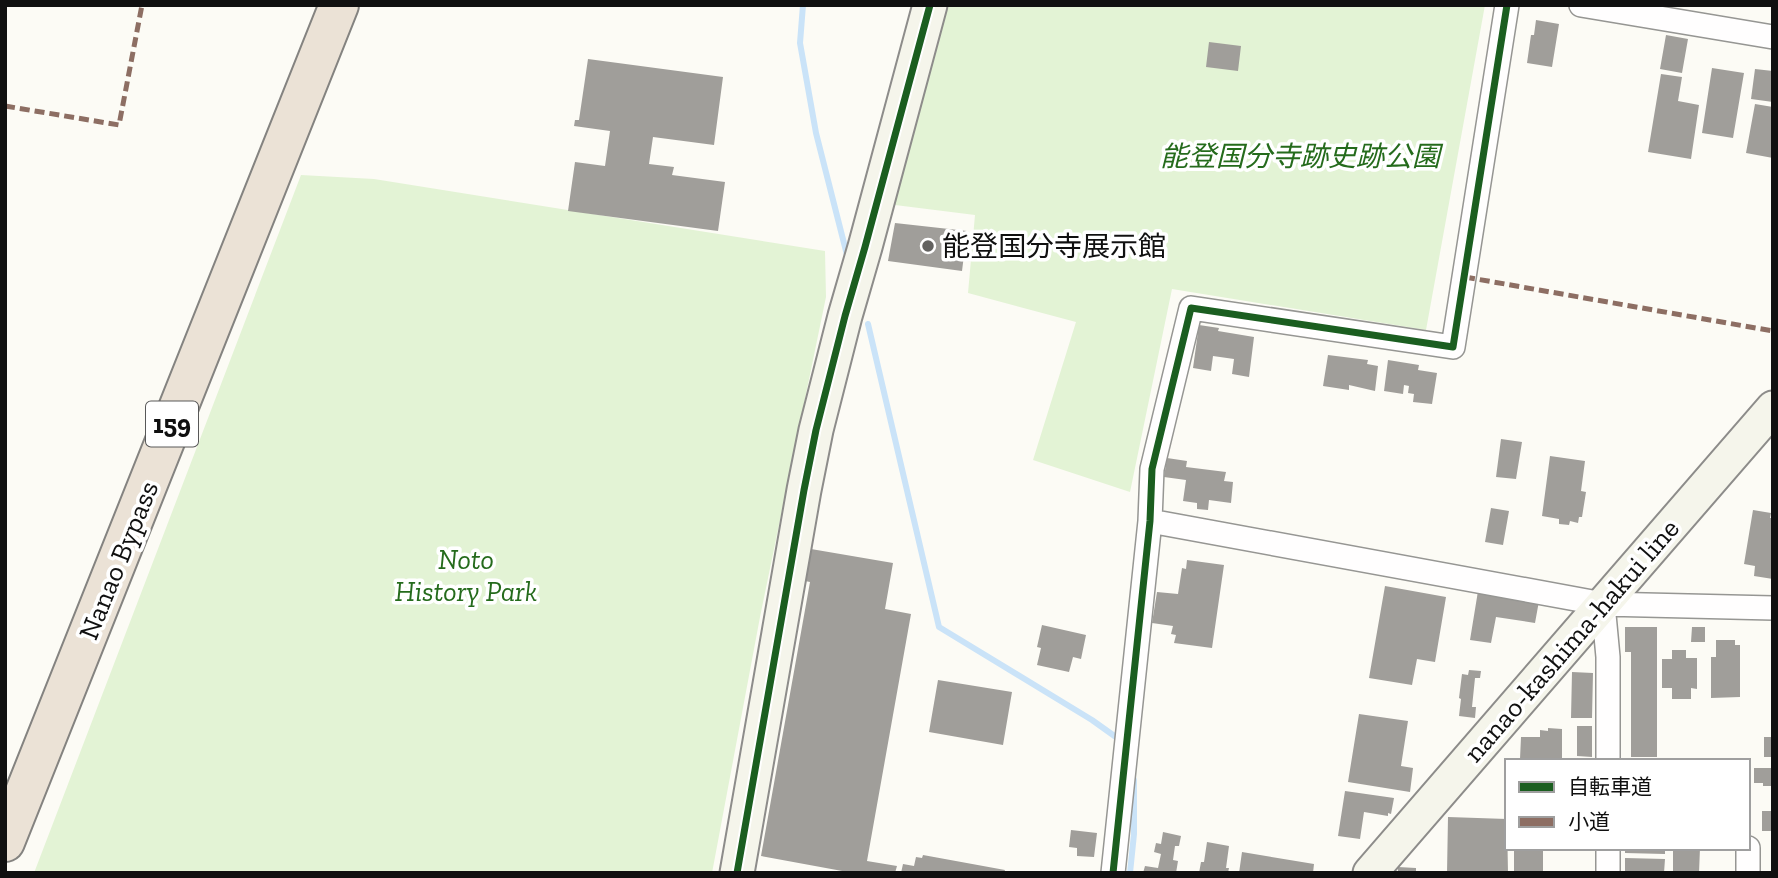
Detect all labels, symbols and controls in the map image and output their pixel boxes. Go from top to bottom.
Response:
park label: 能登国分寺跡史跡公園 [1160,140,1444,173]
place label: 能登国分寺展示館 [942,230,1166,263]
marker: 能登国分寺展示館 [920,238,936,254]
road number: 159 [146,402,198,446]
street label: Nanao Bypass [72,476,165,644]
street label: nanao-kashima-hakui line [1457,512,1686,769]
park label: Noto History Park [395,543,537,608]
legend [1505,759,1750,850]
text: 自転車道 [1568,774,1652,799]
text: 小道 [1568,809,1610,834]

